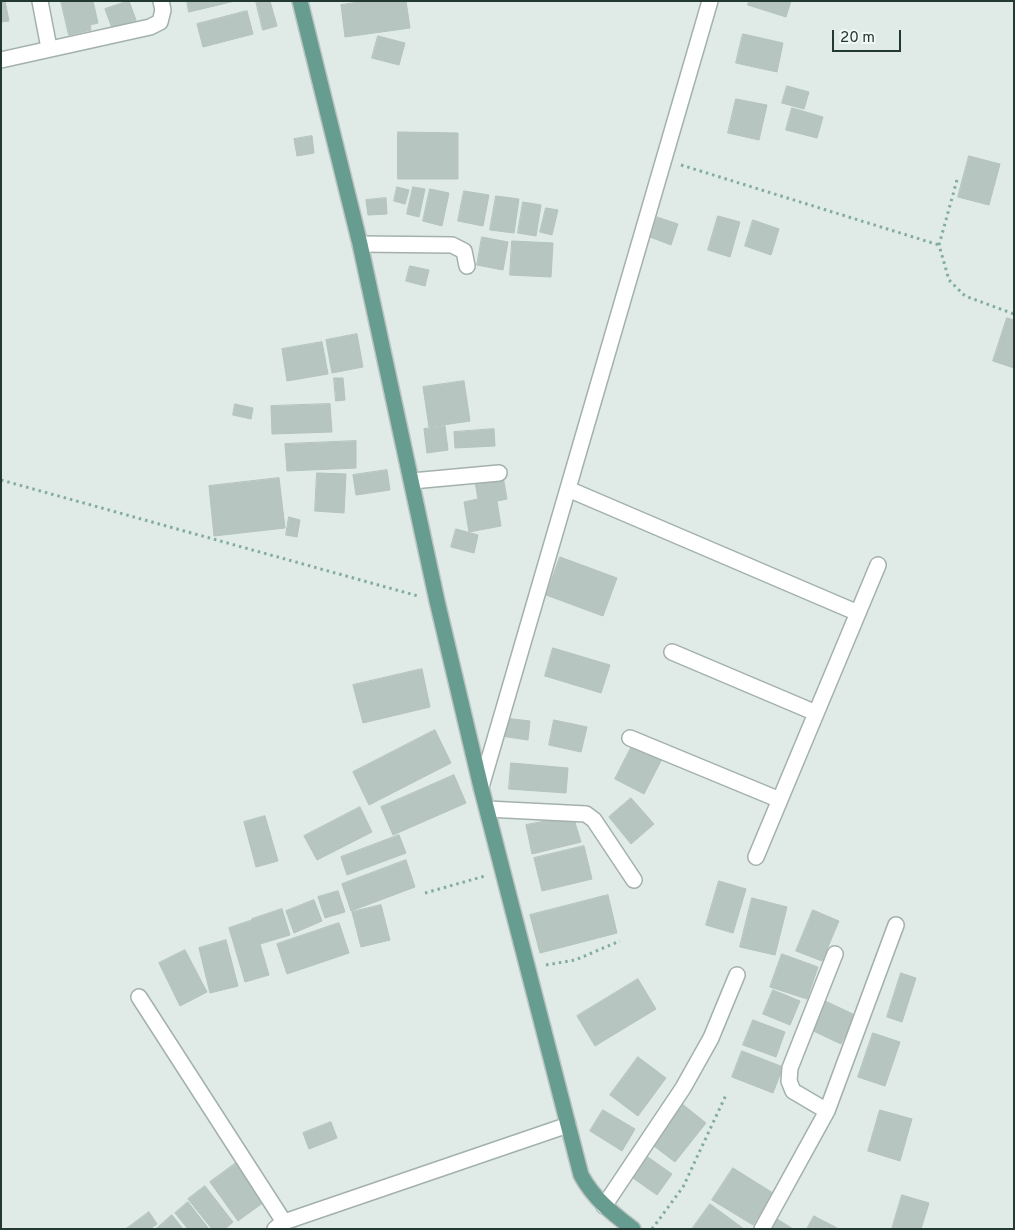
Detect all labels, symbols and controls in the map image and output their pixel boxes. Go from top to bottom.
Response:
scale bar [835,20,904,52]
text: 20 m [840,29,875,48]

